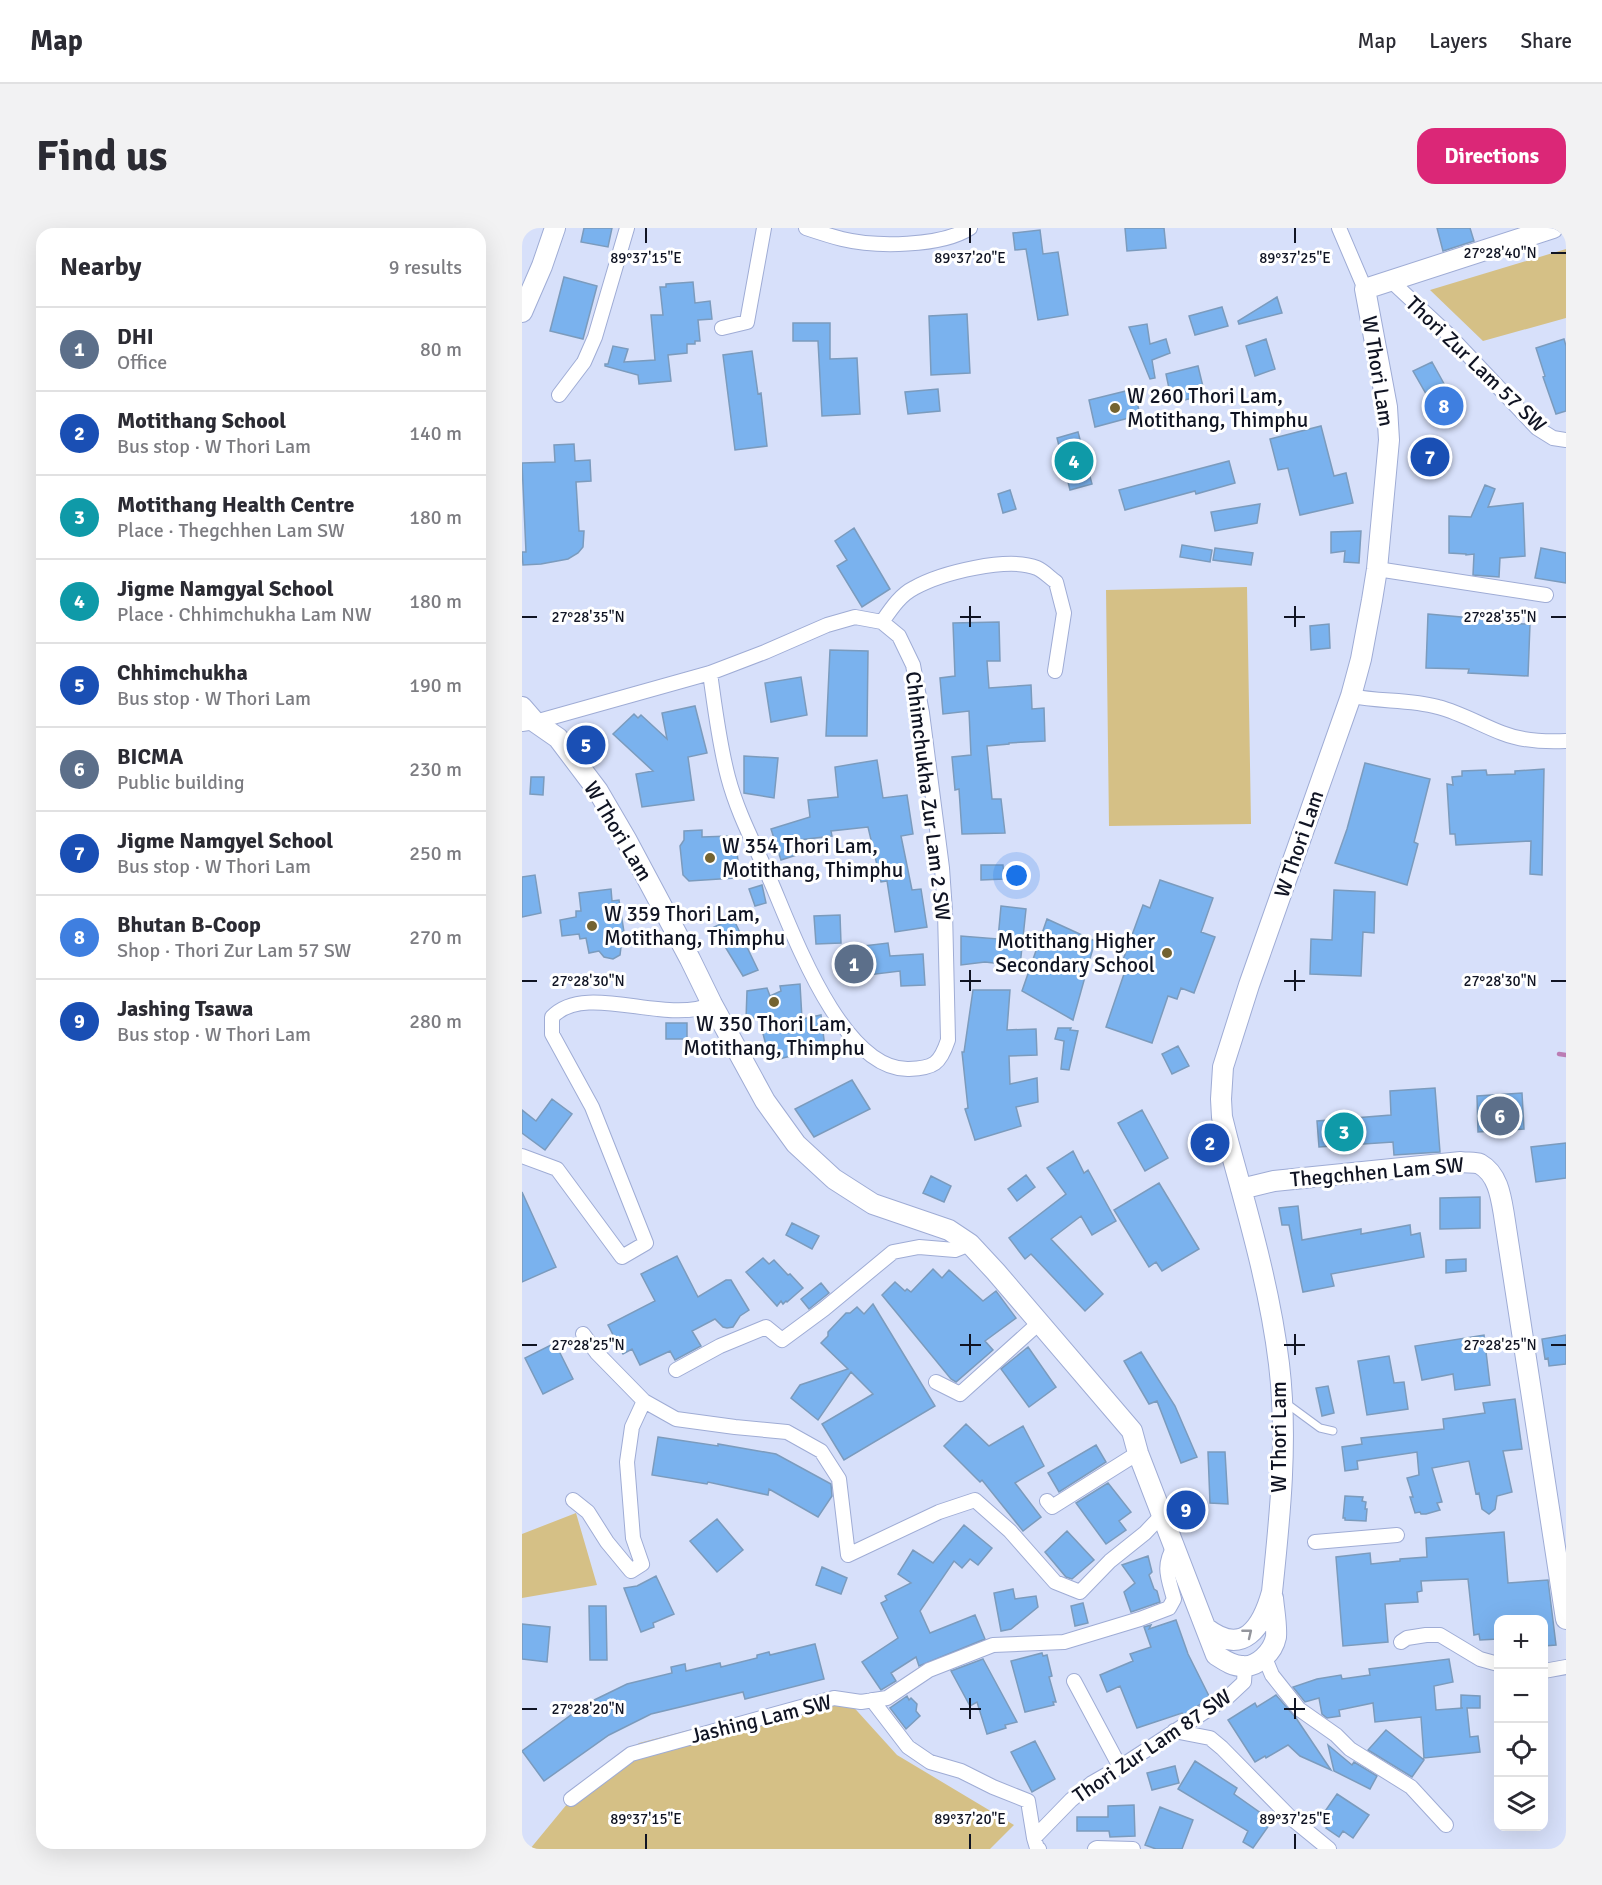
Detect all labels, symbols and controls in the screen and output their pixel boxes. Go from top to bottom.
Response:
text: Map [30,24,83,58]
text: Map [1358,28,1396,54]
text: Layers [1429,28,1487,54]
text: Share [1520,28,1572,54]
button: Directions [1417,128,1566,184]
text: Find us [36,131,167,182]
text: 27°28'40"N [1463,244,1537,262]
text: 89°37'15"E [610,249,682,267]
text: 89°37'20"E [934,249,1006,267]
text: 89°37'25"E [1259,249,1331,267]
text: Nearby [60,251,141,283]
text: 9 results [389,255,462,280]
street label: Thori Zur Lam 57 SW [1400,290,1552,438]
street label: W Thori Lam [1356,314,1400,428]
text: DHI [117,323,154,350]
text: 1 [74,337,85,362]
text: 80 m [420,337,462,362]
text: Office [117,350,167,375]
place label: W 260 Thori Lam, Motithang, Thimphu [1127,383,1308,433]
pin: 8 [1424,384,1464,429]
marker: W 260 Thori Lam, Motithang, Thimphu [1108,401,1122,415]
text: Motithang School [117,407,286,434]
text: 2 [74,421,85,446]
text: 140 m [409,421,462,446]
text: Bus stop · W Thori Lam [117,434,311,459]
pin: 7 [1410,434,1450,480]
pin: 4 [1054,438,1094,484]
text: Motithang Health Centre [117,491,354,518]
text: 3 [74,505,85,530]
text: 180 m [409,505,462,530]
text: Place · Thegchhen Lam SW [117,518,345,543]
text: Jigme Namgyal School [117,575,334,602]
text: 4 [74,589,85,614]
text: 180 m [409,589,462,614]
text: Place · Chhimchukha Lam NW [117,602,372,627]
text: 27°28'35"N [551,608,625,626]
text: 27°28'35"N [1463,608,1537,626]
text: Chhimchukha [117,659,248,686]
street label: Chhimchukha Zur Lam 2 SW [900,670,956,922]
text: 5 [74,673,85,698]
text: 190 m [409,673,462,698]
text: Bus stop · W Thori Lam [117,686,311,711]
pin: 5 [566,722,606,768]
text: BICMA [117,743,183,770]
text: 6 [74,757,85,782]
text: 230 m [409,757,462,782]
text: Public building [117,770,245,795]
street label: W Thori Lam [578,776,658,886]
street label: W Thori Lam [1269,787,1329,901]
text: Jigme Namgyel School [117,827,333,854]
place label: W 354 Thori Lam, Motithang, Thimphu [722,833,903,883]
text: 7 [74,841,85,866]
text: 250 m [409,841,462,866]
marker: W 354 Thori Lam, Motithang, Thimphu [703,851,717,865]
text: Bus stop · W Thori Lam [117,854,311,879]
your location [1002,861,1031,890]
place label: W 359 Thori Lam, Motithang, Thimphu [604,901,785,951]
text: Bhutan B-Coop [117,911,261,938]
marker: W 359 Thori Lam, Motithang, Thimphu [585,919,599,933]
text: 8 [74,925,85,950]
text: 270 m [409,925,462,950]
place label: Motithang Higher Secondary School [995,928,1155,978]
text: Shop · Thori Zur Lam 57 SW [117,938,351,963]
pin: 1 [834,942,874,986]
marker: Motithang Higher Secondary School [1160,946,1174,960]
text: 27°28'30"N [551,972,625,990]
text: 27°28'30"N [1463,972,1537,990]
text: Jashing Tsawa [117,995,253,1022]
marker: W 350 Thori Lam, Motithang, Thimphu [767,995,781,1009]
text: 9 [74,1009,85,1034]
text: 280 m [409,1009,462,1034]
place label: W 350 Thori Lam, Motithang, Thimphu [683,1011,865,1061]
text: Bus stop · W Thori Lam [117,1022,311,1047]
pin: 6 [1480,1094,1520,1138]
pin: 3 [1324,1110,1364,1154]
pin: 2 [1190,1120,1230,1166]
street label: Thegchhen Lam SW [1289,1151,1465,1193]
text: 27°28'25"N [551,1336,625,1354]
text: 27°28'25"N [1463,1336,1537,1354]
street label: W Thori Lam [1266,1381,1292,1493]
pin: 9 [1166,1488,1206,1532]
map controls [1494,1615,1548,1831]
button: + [1494,1615,1548,1669]
one-way arrow [1241,1629,1252,1640]
button: − [1494,1669,1548,1723]
street label: Thori Zur Lam 87 SW [1068,1683,1236,1809]
street label: Jashing Lam SW [688,1689,835,1749]
text: 27°28'20"N [551,1700,625,1718]
button: locate [1494,1723,1548,1777]
button: layers [1494,1777,1548,1831]
text: 89°37'15"E [610,1810,682,1828]
text: 89°37'20"E [934,1810,1006,1828]
text: 89°37'25"E [1259,1810,1331,1828]

